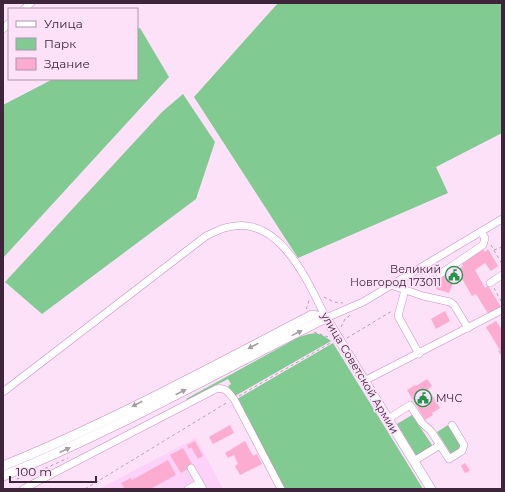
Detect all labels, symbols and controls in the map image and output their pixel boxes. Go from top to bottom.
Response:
legend [8,8,138,80]
text: Улица [44,16,83,31]
text: Парк [44,36,76,51]
text: Здание [44,56,90,71]
place label: Великий Новгород 173011 [350,262,441,289]
public building icon: Великий Новгород 173011 [444,265,464,285]
street label: улица Советской Армии [318,309,402,436]
one-way arrow [291,330,303,336]
one-way arrow [247,342,259,349]
public building icon: МЧС [413,388,433,408]
one-way arrow [176,389,187,396]
place label: МЧС [436,391,462,405]
one-way arrow [131,401,143,408]
one-way arrow [59,446,71,452]
scale bar [10,458,96,484]
text: 100 m [16,464,52,479]

